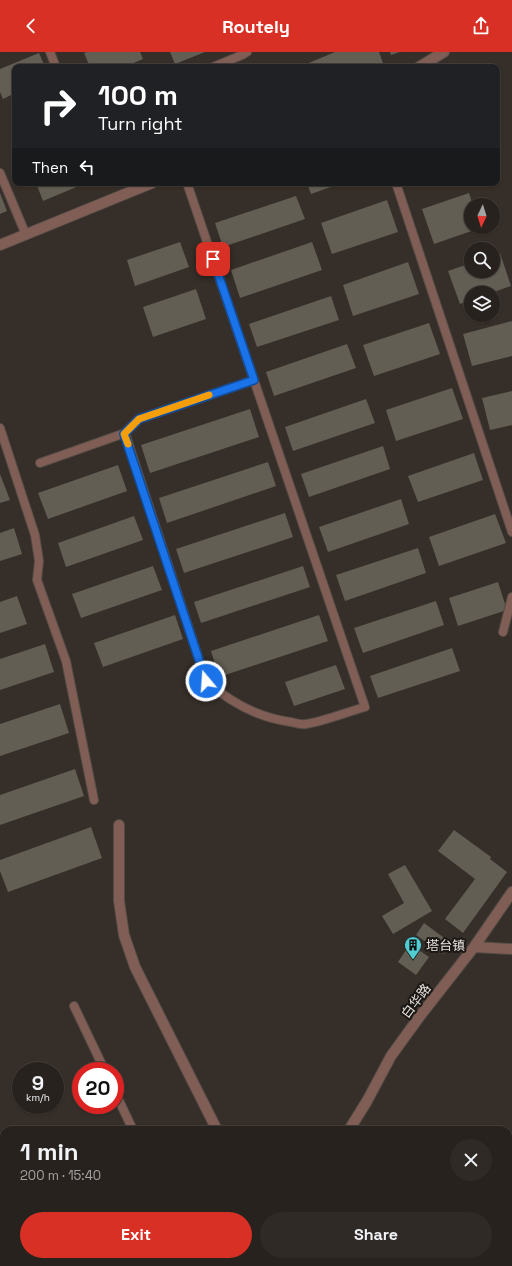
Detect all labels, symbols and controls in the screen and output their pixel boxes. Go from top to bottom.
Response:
icon: back [20,15,42,37]
text: Routely [222,15,290,38]
icon: share [470,15,492,37]
text: 100 m [98,77,178,113]
icon: right [32,80,84,132]
text: Turn right [98,112,182,135]
icon: left [76,156,98,178]
text: Then [32,158,68,177]
north arrow [464,198,500,234]
map controls [464,198,500,322]
pin [196,242,230,276]
button: search [464,242,500,278]
icon: arrive [202,248,224,270]
button: layers [464,286,500,322]
position arrow [185,660,227,702]
building icon: 塔台镇 [403,935,423,960]
place label: 塔台镇 [426,937,465,954]
street label: 白华路 [397,980,435,1022]
speed limit sign: 20 [72,1062,124,1114]
text: 9 [32,1070,44,1096]
text: km/h [26,1091,50,1104]
text: 1 min [20,1136,79,1167]
button: close [450,1139,492,1181]
text: 200 m · 15:40 [20,1167,101,1184]
button: Exit [20,1212,252,1258]
button: Share [260,1212,492,1258]

